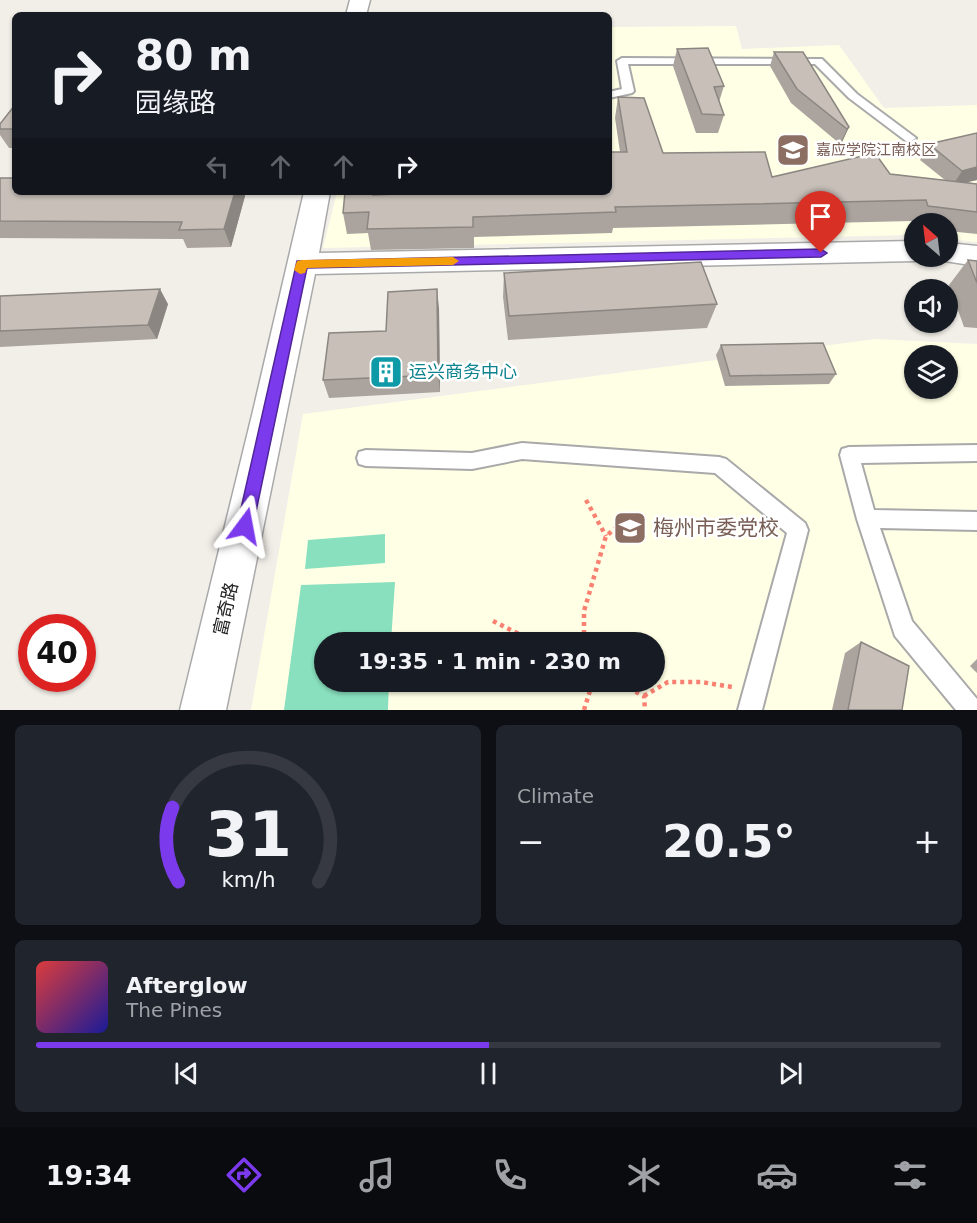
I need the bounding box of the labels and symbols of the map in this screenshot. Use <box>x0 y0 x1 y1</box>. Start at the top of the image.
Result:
school or university icon: 嘉应学院江南校区 <box>775 132 811 168</box>
place label: 嘉应学院江南校区 <box>816 141 936 159</box>
pin <box>795 191 846 253</box>
north arrow <box>904 213 958 267</box>
building icon: 运兴商务中心 <box>368 354 404 390</box>
place label: 运兴商务中心 <box>409 361 517 382</box>
position arrow <box>213 494 277 558</box>
school or university icon: 梅州市委党校 <box>612 510 648 546</box>
place label: 梅州市委党校 <box>653 516 779 540</box>
street label: 富奇路 <box>209 580 242 638</box>
speed limit sign: 40 <box>18 614 96 692</box>

